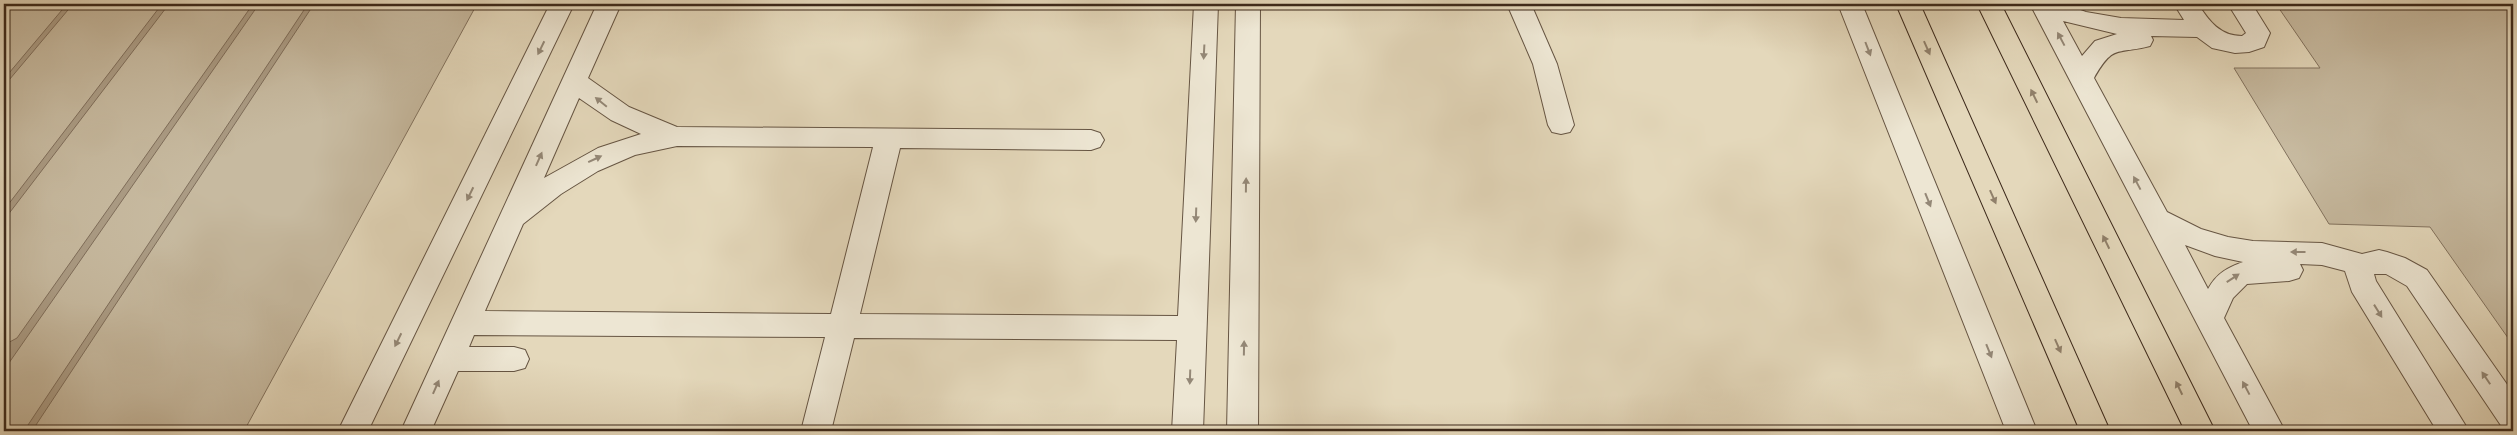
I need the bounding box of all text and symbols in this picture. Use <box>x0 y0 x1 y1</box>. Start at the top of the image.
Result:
one-way arrow <box>2057 32 2065 47</box>
one-way arrow <box>537 40 545 55</box>
one-way arrow <box>1924 41 1932 55</box>
one-way arrow <box>1864 42 1872 57</box>
one-way arrow <box>1199 45 1207 61</box>
one-way arrow <box>2030 89 2038 103</box>
one-way arrow <box>594 97 607 108</box>
one-way arrow <box>535 152 543 166</box>
one-way arrow <box>588 155 603 164</box>
one-way arrow <box>2133 176 2141 190</box>
one-way arrow <box>1242 177 1250 193</box>
one-way arrow <box>465 186 474 201</box>
one-way arrow <box>1989 190 1997 204</box>
one-way arrow <box>1924 193 1932 208</box>
one-way arrow <box>1192 207 1200 223</box>
one-way arrow <box>2102 235 2110 249</box>
one-way arrow <box>2290 248 2306 256</box>
one-way arrow <box>2226 274 2240 283</box>
one-way arrow <box>2374 304 2383 317</box>
one-way arrow <box>394 332 402 347</box>
one-way arrow <box>1240 339 1248 355</box>
one-way arrow <box>2055 339 2063 353</box>
one-way arrow <box>1985 344 1993 359</box>
one-way arrow <box>1186 369 1194 385</box>
one-way arrow <box>2481 371 2491 385</box>
one-way arrow <box>432 380 440 394</box>
one-way arrow <box>2174 380 2183 395</box>
one-way arrow <box>2242 381 2250 396</box>

